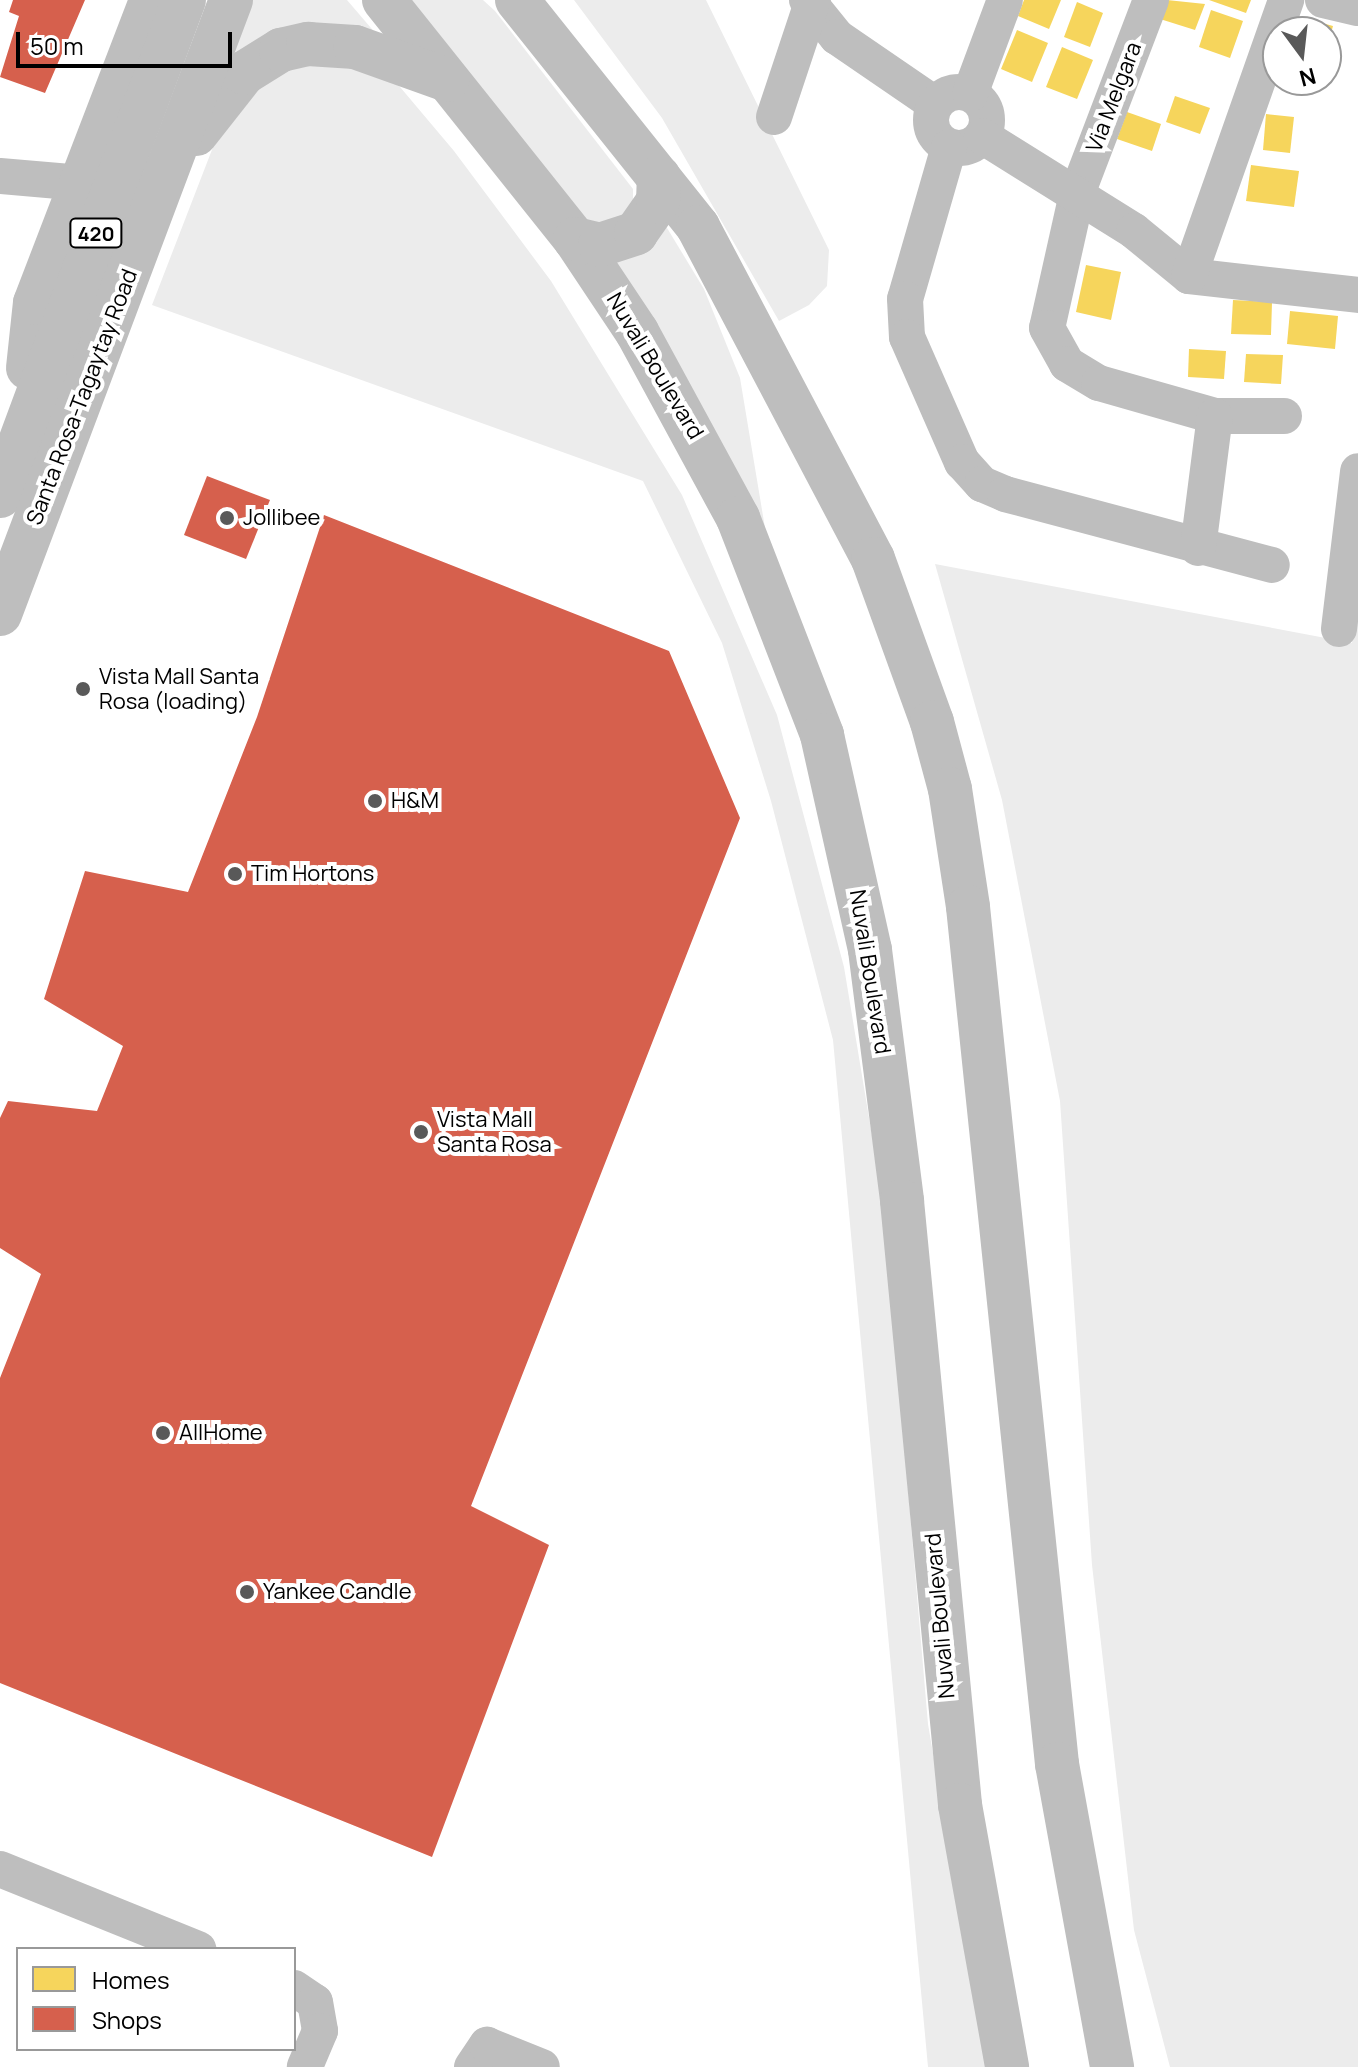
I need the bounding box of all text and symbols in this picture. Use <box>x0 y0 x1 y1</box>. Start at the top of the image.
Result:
scale bar <box>20 16 236 66</box>
north arrow <box>1262 16 1342 96</box>
text: 50 m <box>30 29 84 62</box>
street label: Via Melgara <box>1081 38 1147 156</box>
text: N <box>1296 61 1319 94</box>
road number: 420 <box>68 217 124 249</box>
street label: Santa Rosa-Tagaytay Road <box>21 265 143 529</box>
street label: Nuvali Boulevard <box>601 288 709 444</box>
place label: Jollibee <box>243 505 320 531</box>
marker: Jollibee <box>218 509 236 527</box>
place label: Vista Mall Santa Rosa (loading) <box>99 663 259 714</box>
marker: Vista Mall Santa Rosa (loading) <box>74 680 92 698</box>
place label: H&M <box>391 788 439 814</box>
marker: H&M <box>366 792 384 810</box>
place label: Tim Hortons <box>251 861 374 887</box>
marker: Tim Hortons <box>226 865 244 883</box>
street label: Nuvali Boulevard <box>844 888 896 1056</box>
place label: Vista Mall Santa Rosa <box>437 1106 552 1158</box>
marker: Vista Mall Santa Rosa <box>412 1123 430 1141</box>
place label: AllHome <box>179 1420 263 1446</box>
marker: AllHome <box>154 1424 172 1442</box>
street label: Nuvali Boulevard <box>920 1532 960 1700</box>
place label: Yankee Candle <box>263 1579 412 1605</box>
marker: Yankee Candle <box>238 1583 256 1601</box>
legend <box>16 1947 296 2051</box>
text: Homes <box>92 1963 170 1996</box>
text: Shops <box>92 2003 162 2036</box>

